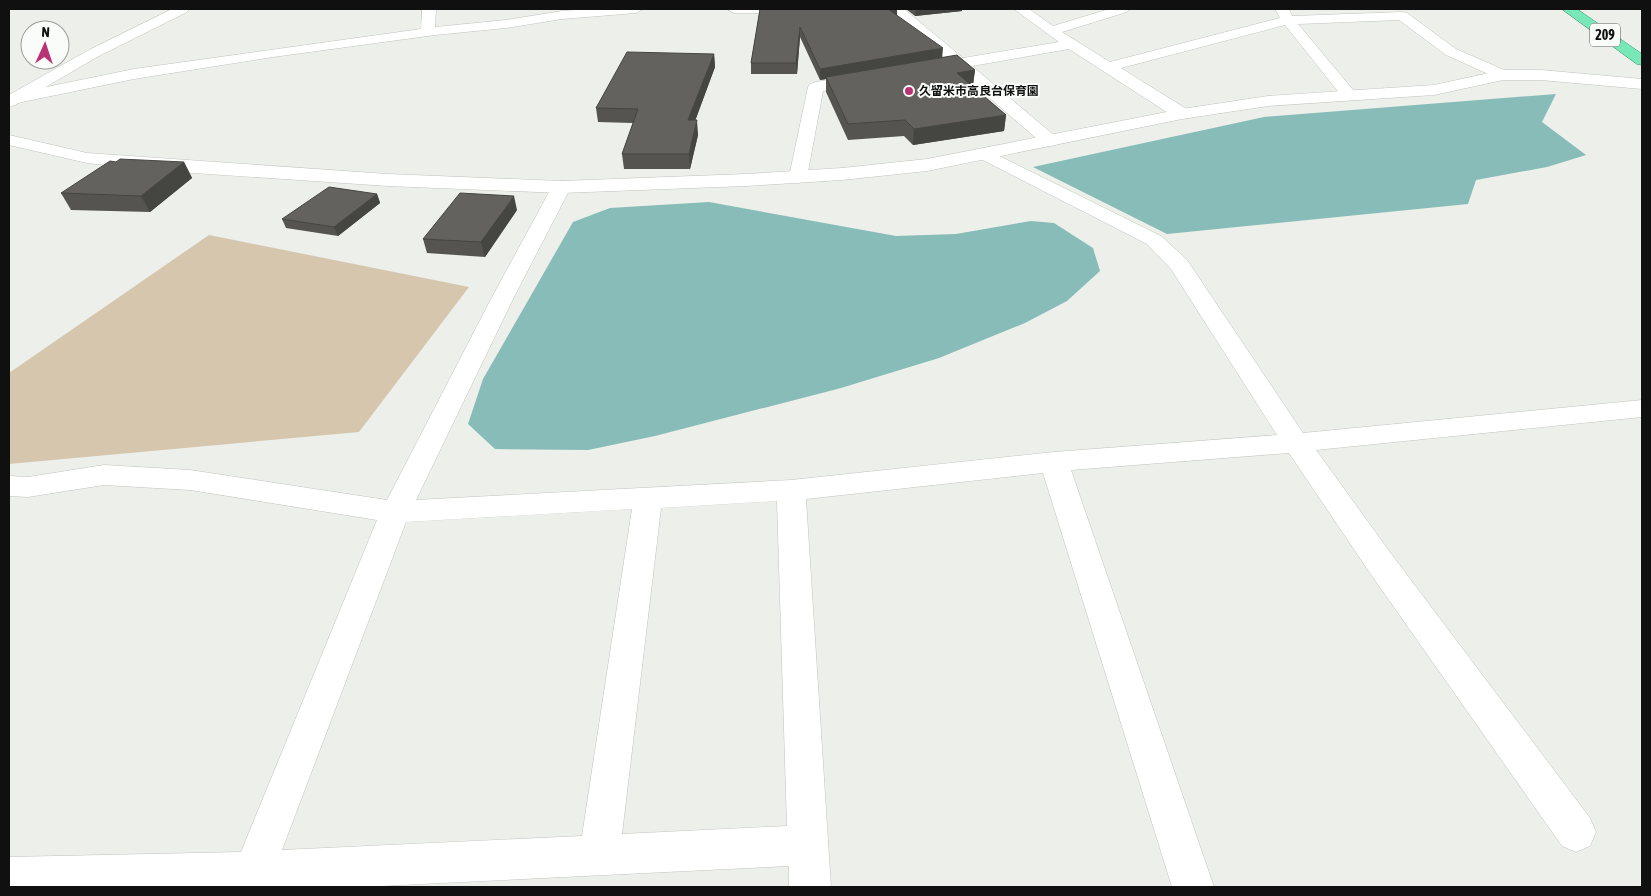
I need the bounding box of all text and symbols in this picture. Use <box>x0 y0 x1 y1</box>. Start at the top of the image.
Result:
north arrow <box>20 20 70 70</box>
text: N <box>41 24 50 40</box>
road number: 209 <box>1590 24 1620 46</box>
place label: 久留米市高良台保育園 <box>919 84 1039 98</box>
marker: 久留米市高良台保育園 <box>903 85 915 97</box>

